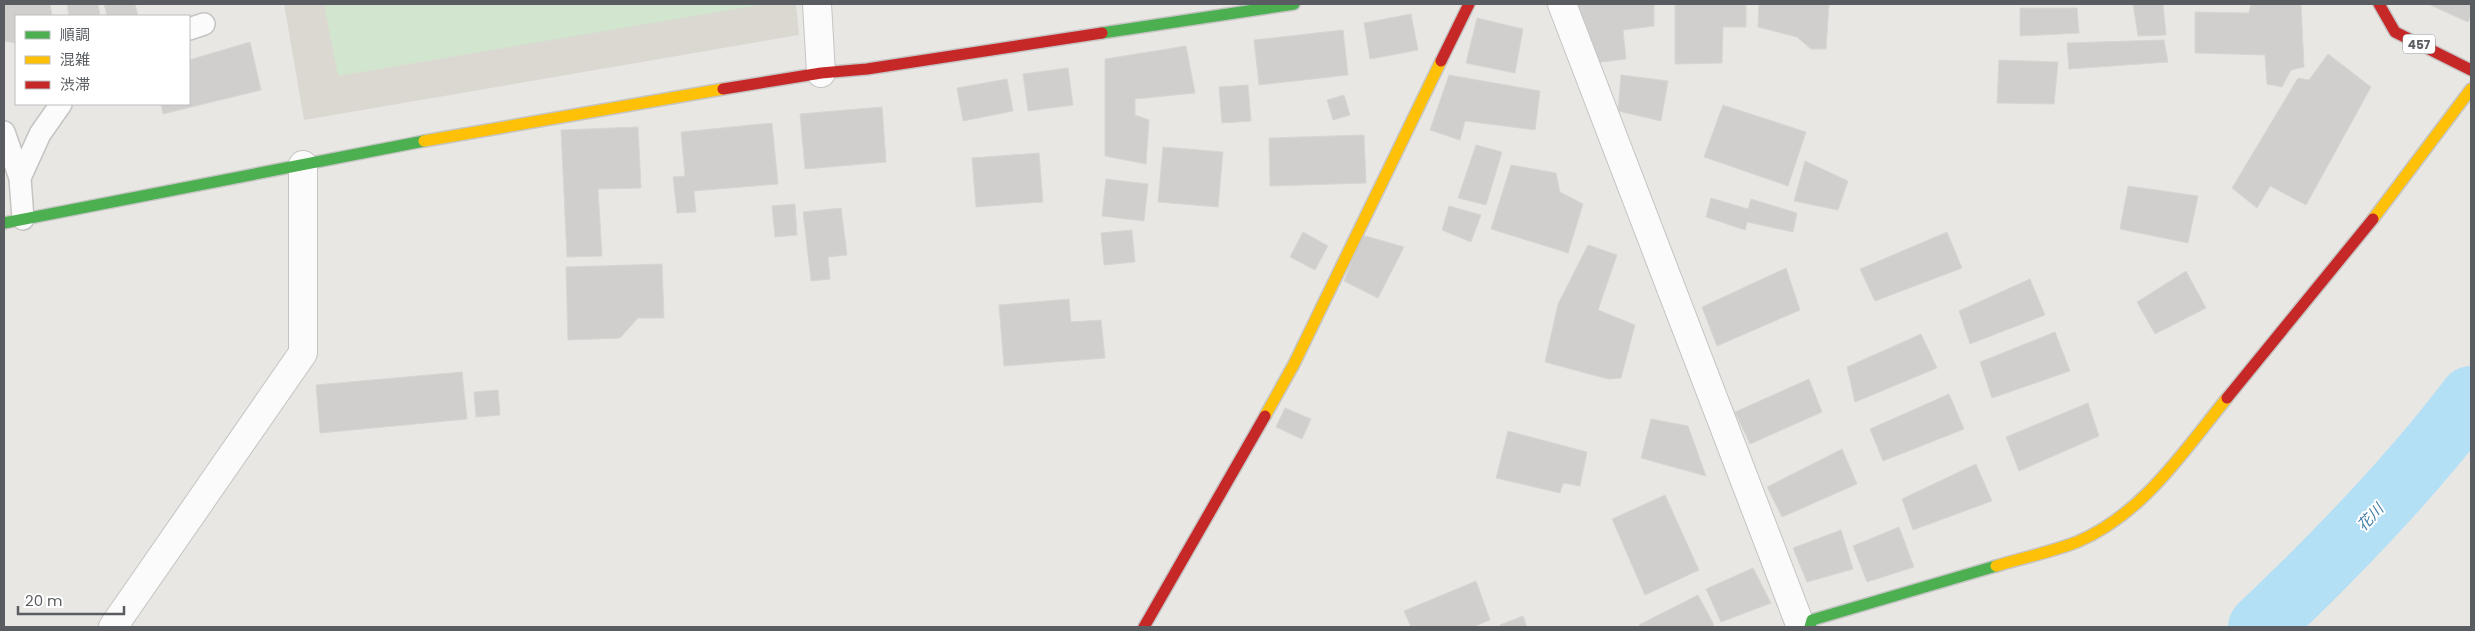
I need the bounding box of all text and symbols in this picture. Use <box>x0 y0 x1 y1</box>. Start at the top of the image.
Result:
legend <box>15 15 190 105</box>
text: 順調 <box>60 24 90 45</box>
road number: 457 <box>2403 34 2435 54</box>
text: 混雑 <box>60 49 90 70</box>
text: 渋滞 <box>60 74 90 95</box>
water label: 花川 <box>2352 497 2389 535</box>
scale bar <box>18 584 124 616</box>
text: 20 m <box>25 590 63 611</box>

